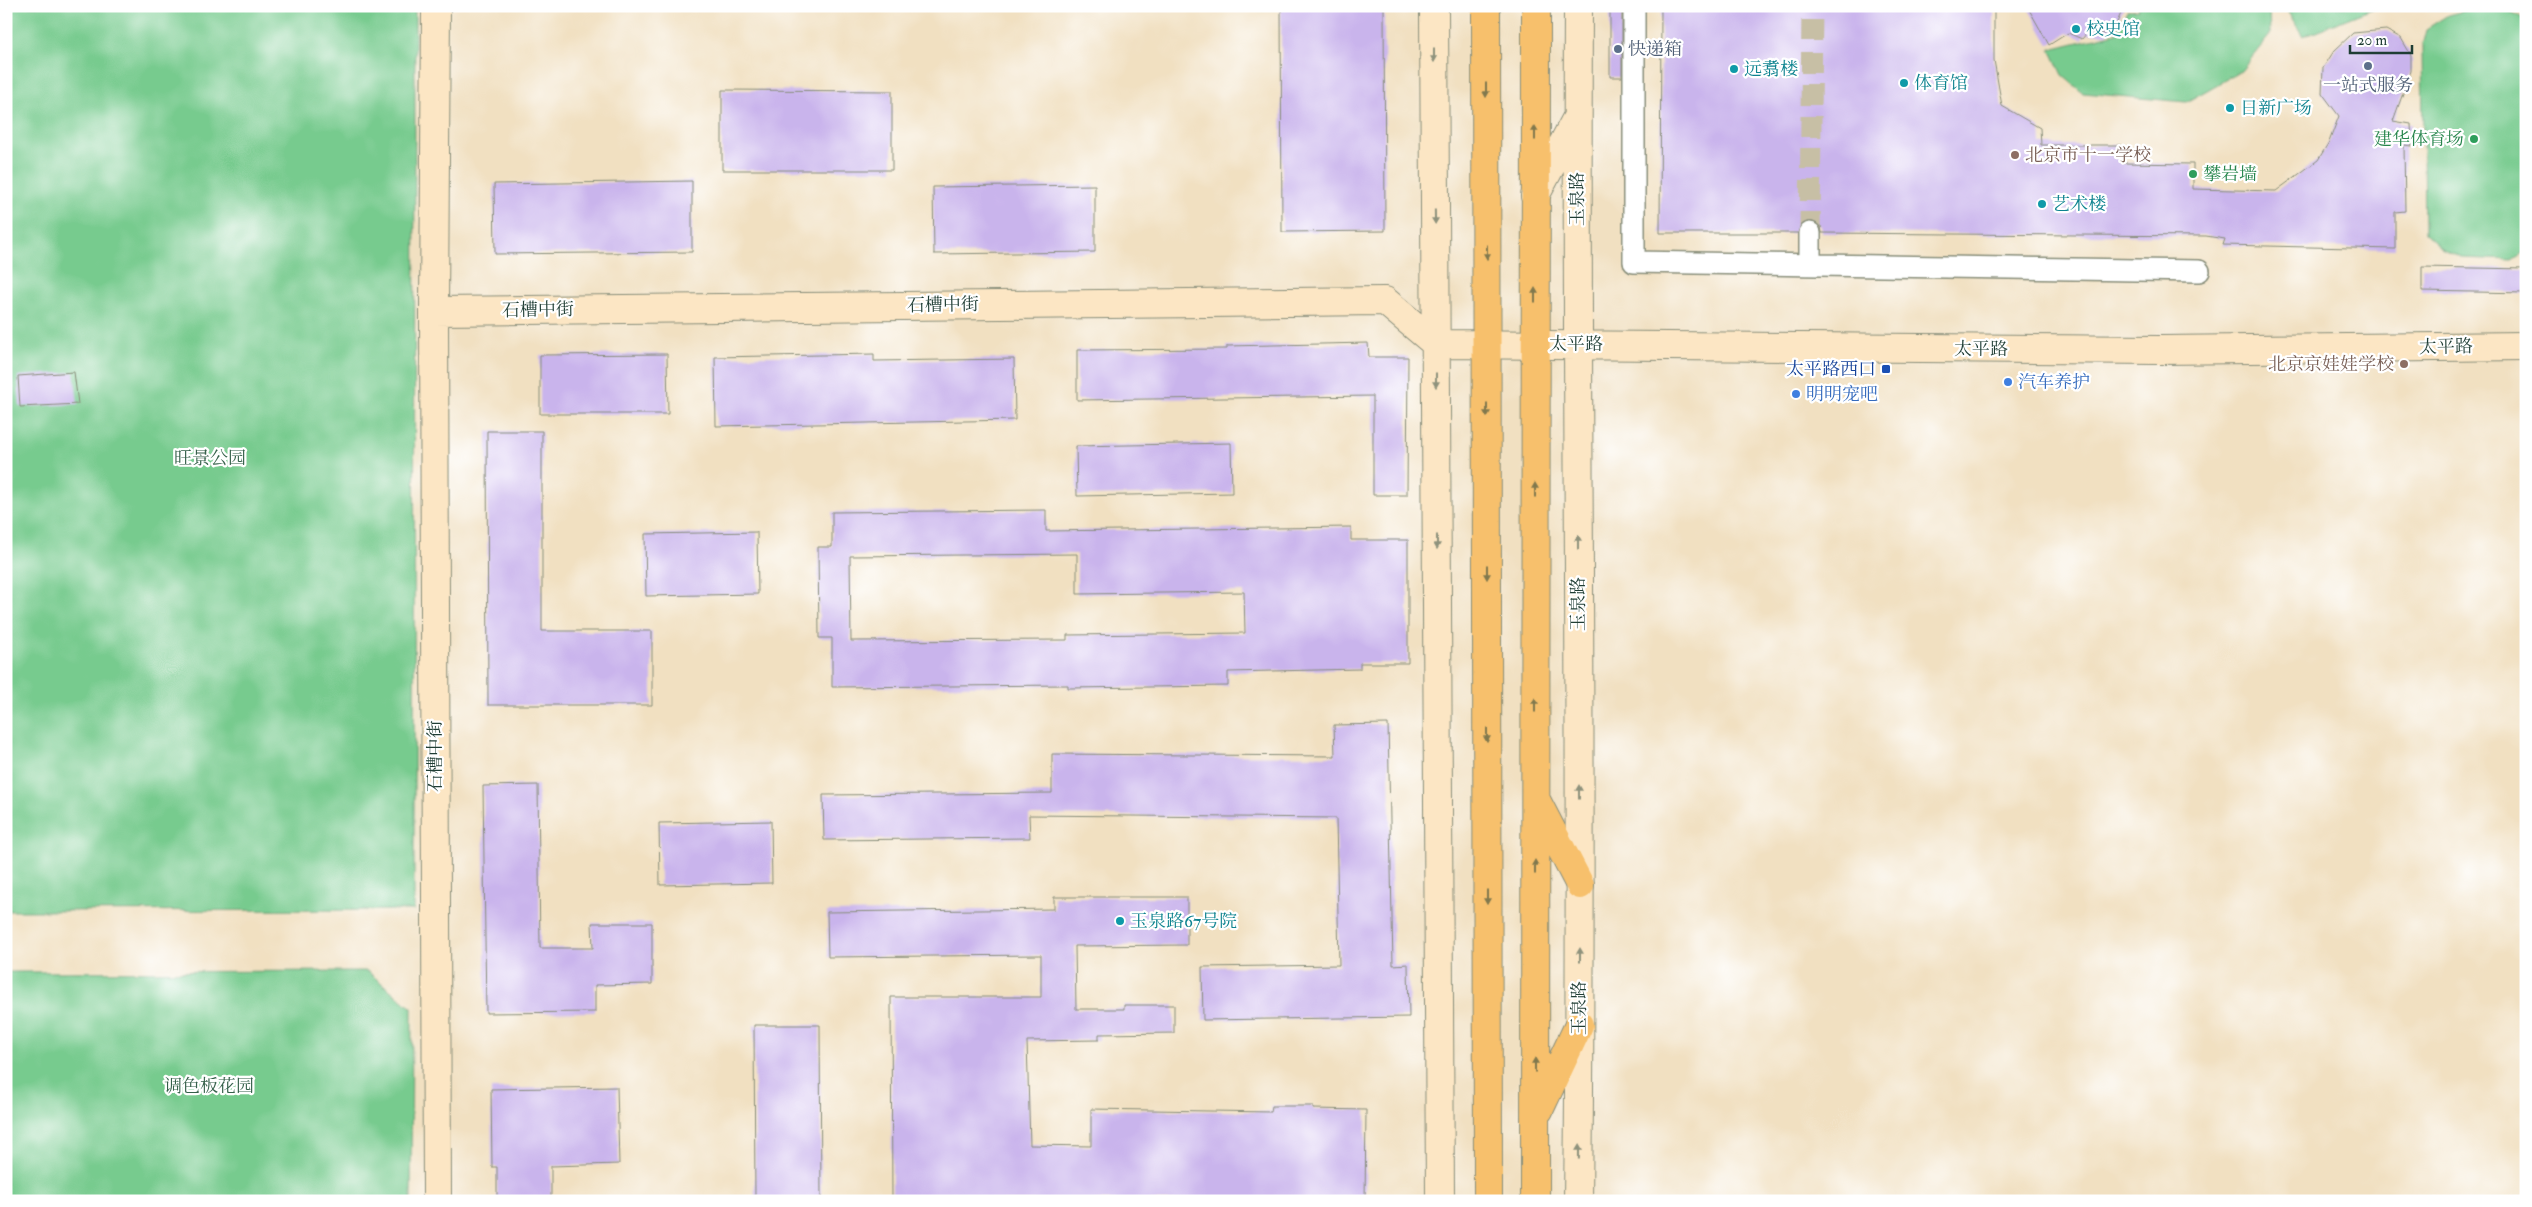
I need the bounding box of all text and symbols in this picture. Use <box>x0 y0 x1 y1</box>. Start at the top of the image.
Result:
place label: 校史馆 <box>2086 18 2140 41</box>
scale bar <box>2350 22 2412 54</box>
marker: 校史馆 <box>2070 23 2082 35</box>
text: 20 m <box>2357 31 2387 50</box>
place label: 快递箱 <box>1628 38 1682 61</box>
marker: 快递箱 <box>1612 43 1624 55</box>
one-way arrow <box>1430 47 1438 63</box>
place label: 远翥楼 <box>1744 58 1798 81</box>
marker: 一站式服务 <box>2362 60 2374 72</box>
marker: 远翥楼 <box>1728 63 1740 75</box>
place label: 体育馆 <box>1914 72 1968 95</box>
place label: 一站式服务 <box>2323 74 2413 97</box>
marker: 体育馆 <box>1898 77 1910 89</box>
one-way arrow <box>1482 82 1490 98</box>
place label: 日新广场 <box>2240 97 2312 120</box>
marker: 日新广场 <box>2224 102 2236 114</box>
one-way arrow <box>1531 124 1539 140</box>
place label: 建华体育场 <box>2374 128 2464 151</box>
marker: 建华体育场 <box>2468 133 2480 145</box>
place label: 北京市十一学校 <box>2025 144 2151 167</box>
marker: 北京市十一学校 <box>2009 149 2021 161</box>
place label: 攀岩墙 <box>2203 163 2257 186</box>
marker: 攀岩墙 <box>2187 168 2199 180</box>
street label: 玉泉路 <box>1566 172 1589 226</box>
place label: 艺术楼 <box>2052 193 2106 216</box>
marker: 艺术楼 <box>2036 198 2048 210</box>
one-way arrow <box>1431 210 1439 226</box>
one-way arrow <box>1483 245 1491 261</box>
one-way arrow <box>1531 287 1539 303</box>
street label: 石槽中街 <box>907 293 979 317</box>
street label: 石槽中街 <box>502 298 574 322</box>
street label: 太平路 <box>1549 333 1603 356</box>
street label: 太平路 <box>2419 335 2473 359</box>
street label: 太平路 <box>1954 338 2008 361</box>
place label: 北京京娃娃学校 <box>2268 353 2394 376</box>
place label: 太平路西口 <box>1786 358 1876 381</box>
marker: 北京京娃娃学校 <box>2398 358 2410 370</box>
marker: 太平路西口 <box>1880 363 1892 375</box>
place label: 汽车养护 <box>2018 371 2090 394</box>
one-way arrow <box>1432 372 1440 388</box>
marker: 汽车养护 <box>2002 376 2014 388</box>
place label: 明明宠吧 <box>1806 383 1878 406</box>
marker: 明明宠吧 <box>1790 388 1802 400</box>
one-way arrow <box>1483 402 1491 418</box>
park label: 旺景公园 <box>174 447 246 470</box>
one-way arrow <box>1531 481 1539 497</box>
one-way arrow <box>1573 534 1581 550</box>
one-way arrow <box>1433 535 1441 551</box>
one-way arrow <box>1483 565 1491 581</box>
street label: 玉泉路 <box>1567 577 1590 631</box>
one-way arrow <box>1531 696 1539 712</box>
street label: 石槽中街 <box>424 720 447 792</box>
one-way arrow <box>1483 727 1491 743</box>
one-way arrow <box>1575 784 1583 800</box>
one-way arrow <box>1531 859 1539 875</box>
one-way arrow <box>1483 890 1491 906</box>
place label: 玉泉路67号院 <box>1130 910 1237 933</box>
marker: 玉泉路67号院 <box>1114 915 1126 927</box>
one-way arrow <box>1576 946 1584 962</box>
street label: 玉泉路 <box>1568 981 1591 1035</box>
one-way arrow <box>1531 1056 1539 1072</box>
park label: 调色板花园 <box>164 1075 254 1098</box>
one-way arrow <box>1575 1144 1583 1160</box>

